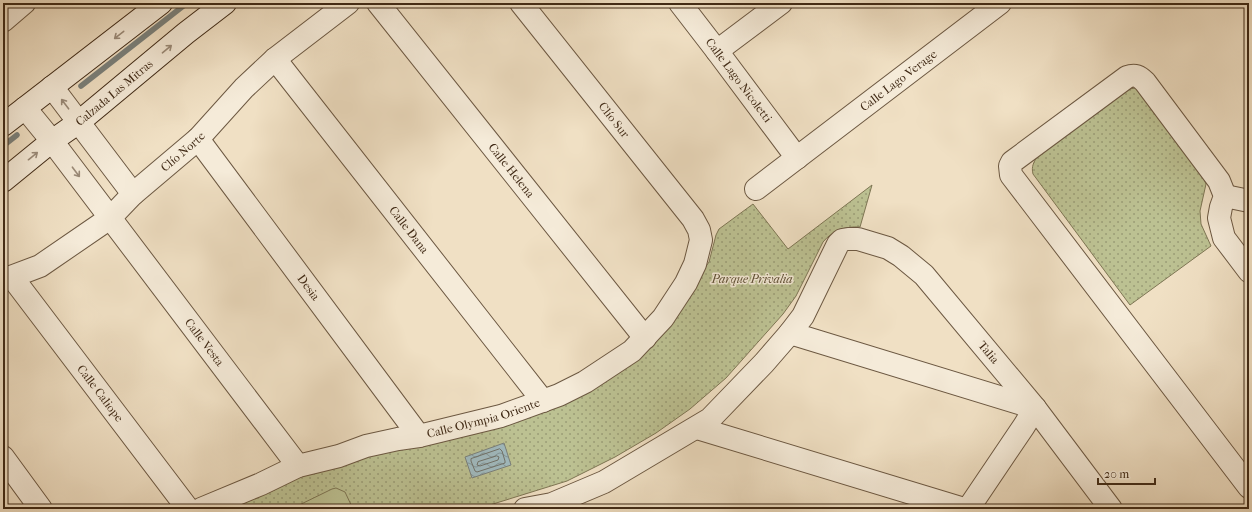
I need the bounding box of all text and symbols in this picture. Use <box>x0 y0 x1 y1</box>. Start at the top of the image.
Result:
one-way arrow <box>114 31 125 40</box>
street label: Calle Lago Nicoletti <box>703 35 775 125</box>
one-way arrow <box>162 44 173 53</box>
street label: Calle Lago Verage <box>857 47 940 114</box>
street label: Calzada Las Mitras <box>73 56 156 129</box>
one-way arrow <box>61 99 70 110</box>
street label: Clío Sur <box>596 99 633 141</box>
street label: Clío Norte <box>158 129 208 175</box>
street label: Calle Helena <box>485 140 538 201</box>
one-way arrow <box>28 152 39 161</box>
one-way arrow <box>72 166 80 177</box>
street label: Calle Dana <box>386 203 432 257</box>
street label: Desia <box>294 272 323 303</box>
park label: Parque Privalia <box>710 272 793 286</box>
street label: Calle Vesta <box>182 316 227 369</box>
street label: Talia <box>975 338 1002 367</box>
street label: Calle Caliope <box>74 362 126 425</box>
street label: Calle Olympia Oriente <box>425 395 542 441</box>
scale bar <box>1098 460 1155 486</box>
text: 20 m <box>1104 467 1129 481</box>

